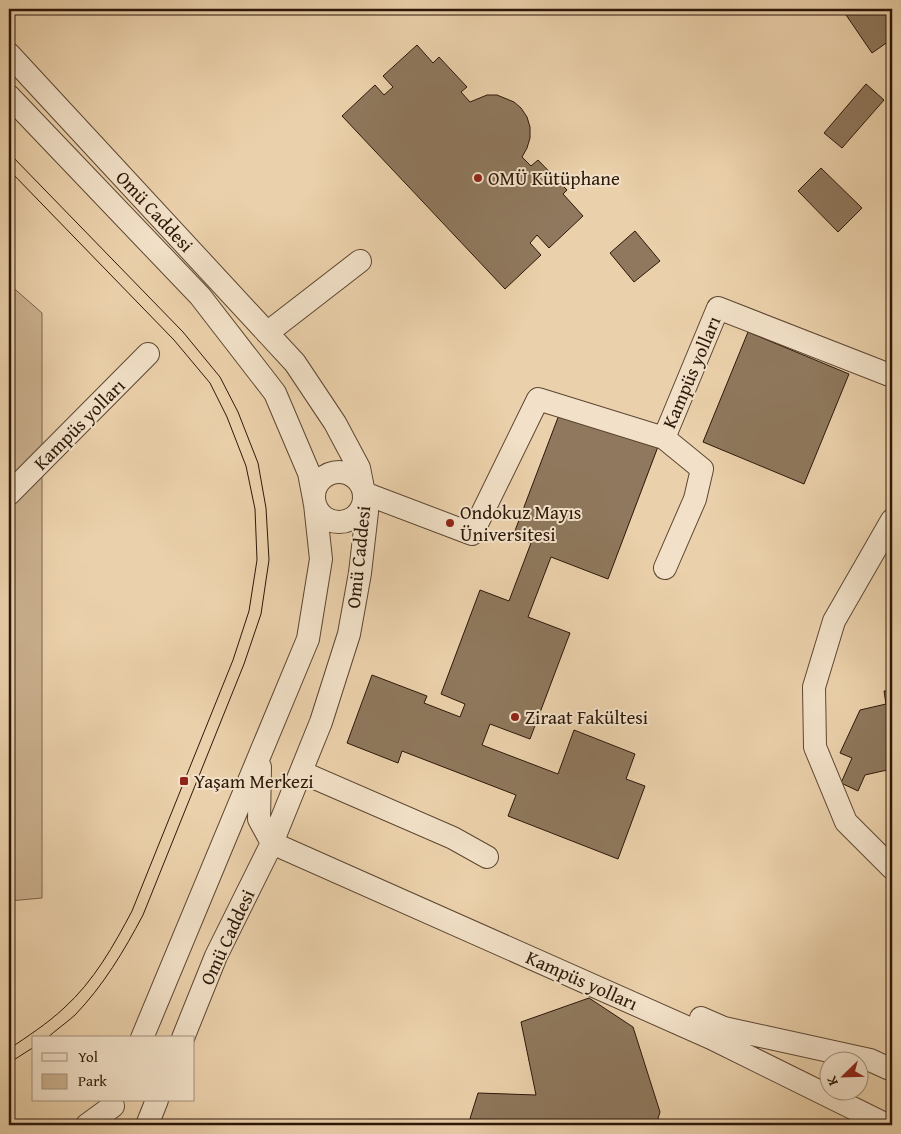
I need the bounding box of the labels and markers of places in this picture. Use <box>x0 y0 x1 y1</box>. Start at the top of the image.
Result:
place label: OMÜ Kütüphane <box>488 164 620 192</box>
marker: OMÜ Kütüphane <box>472 172 484 184</box>
place label: Ondokuz Mayıs Üniversitesi <box>460 498 581 548</box>
marker: Ondokuz Mayıs Üniversitesi <box>444 517 456 529</box>
place label: Ziraat Fakültesi <box>525 703 648 731</box>
marker: Ziraat Fakültesi <box>509 711 521 723</box>
place label: Yaşam Merkezi <box>194 767 314 795</box>
marker: Yaşam Merkezi <box>178 775 190 787</box>

